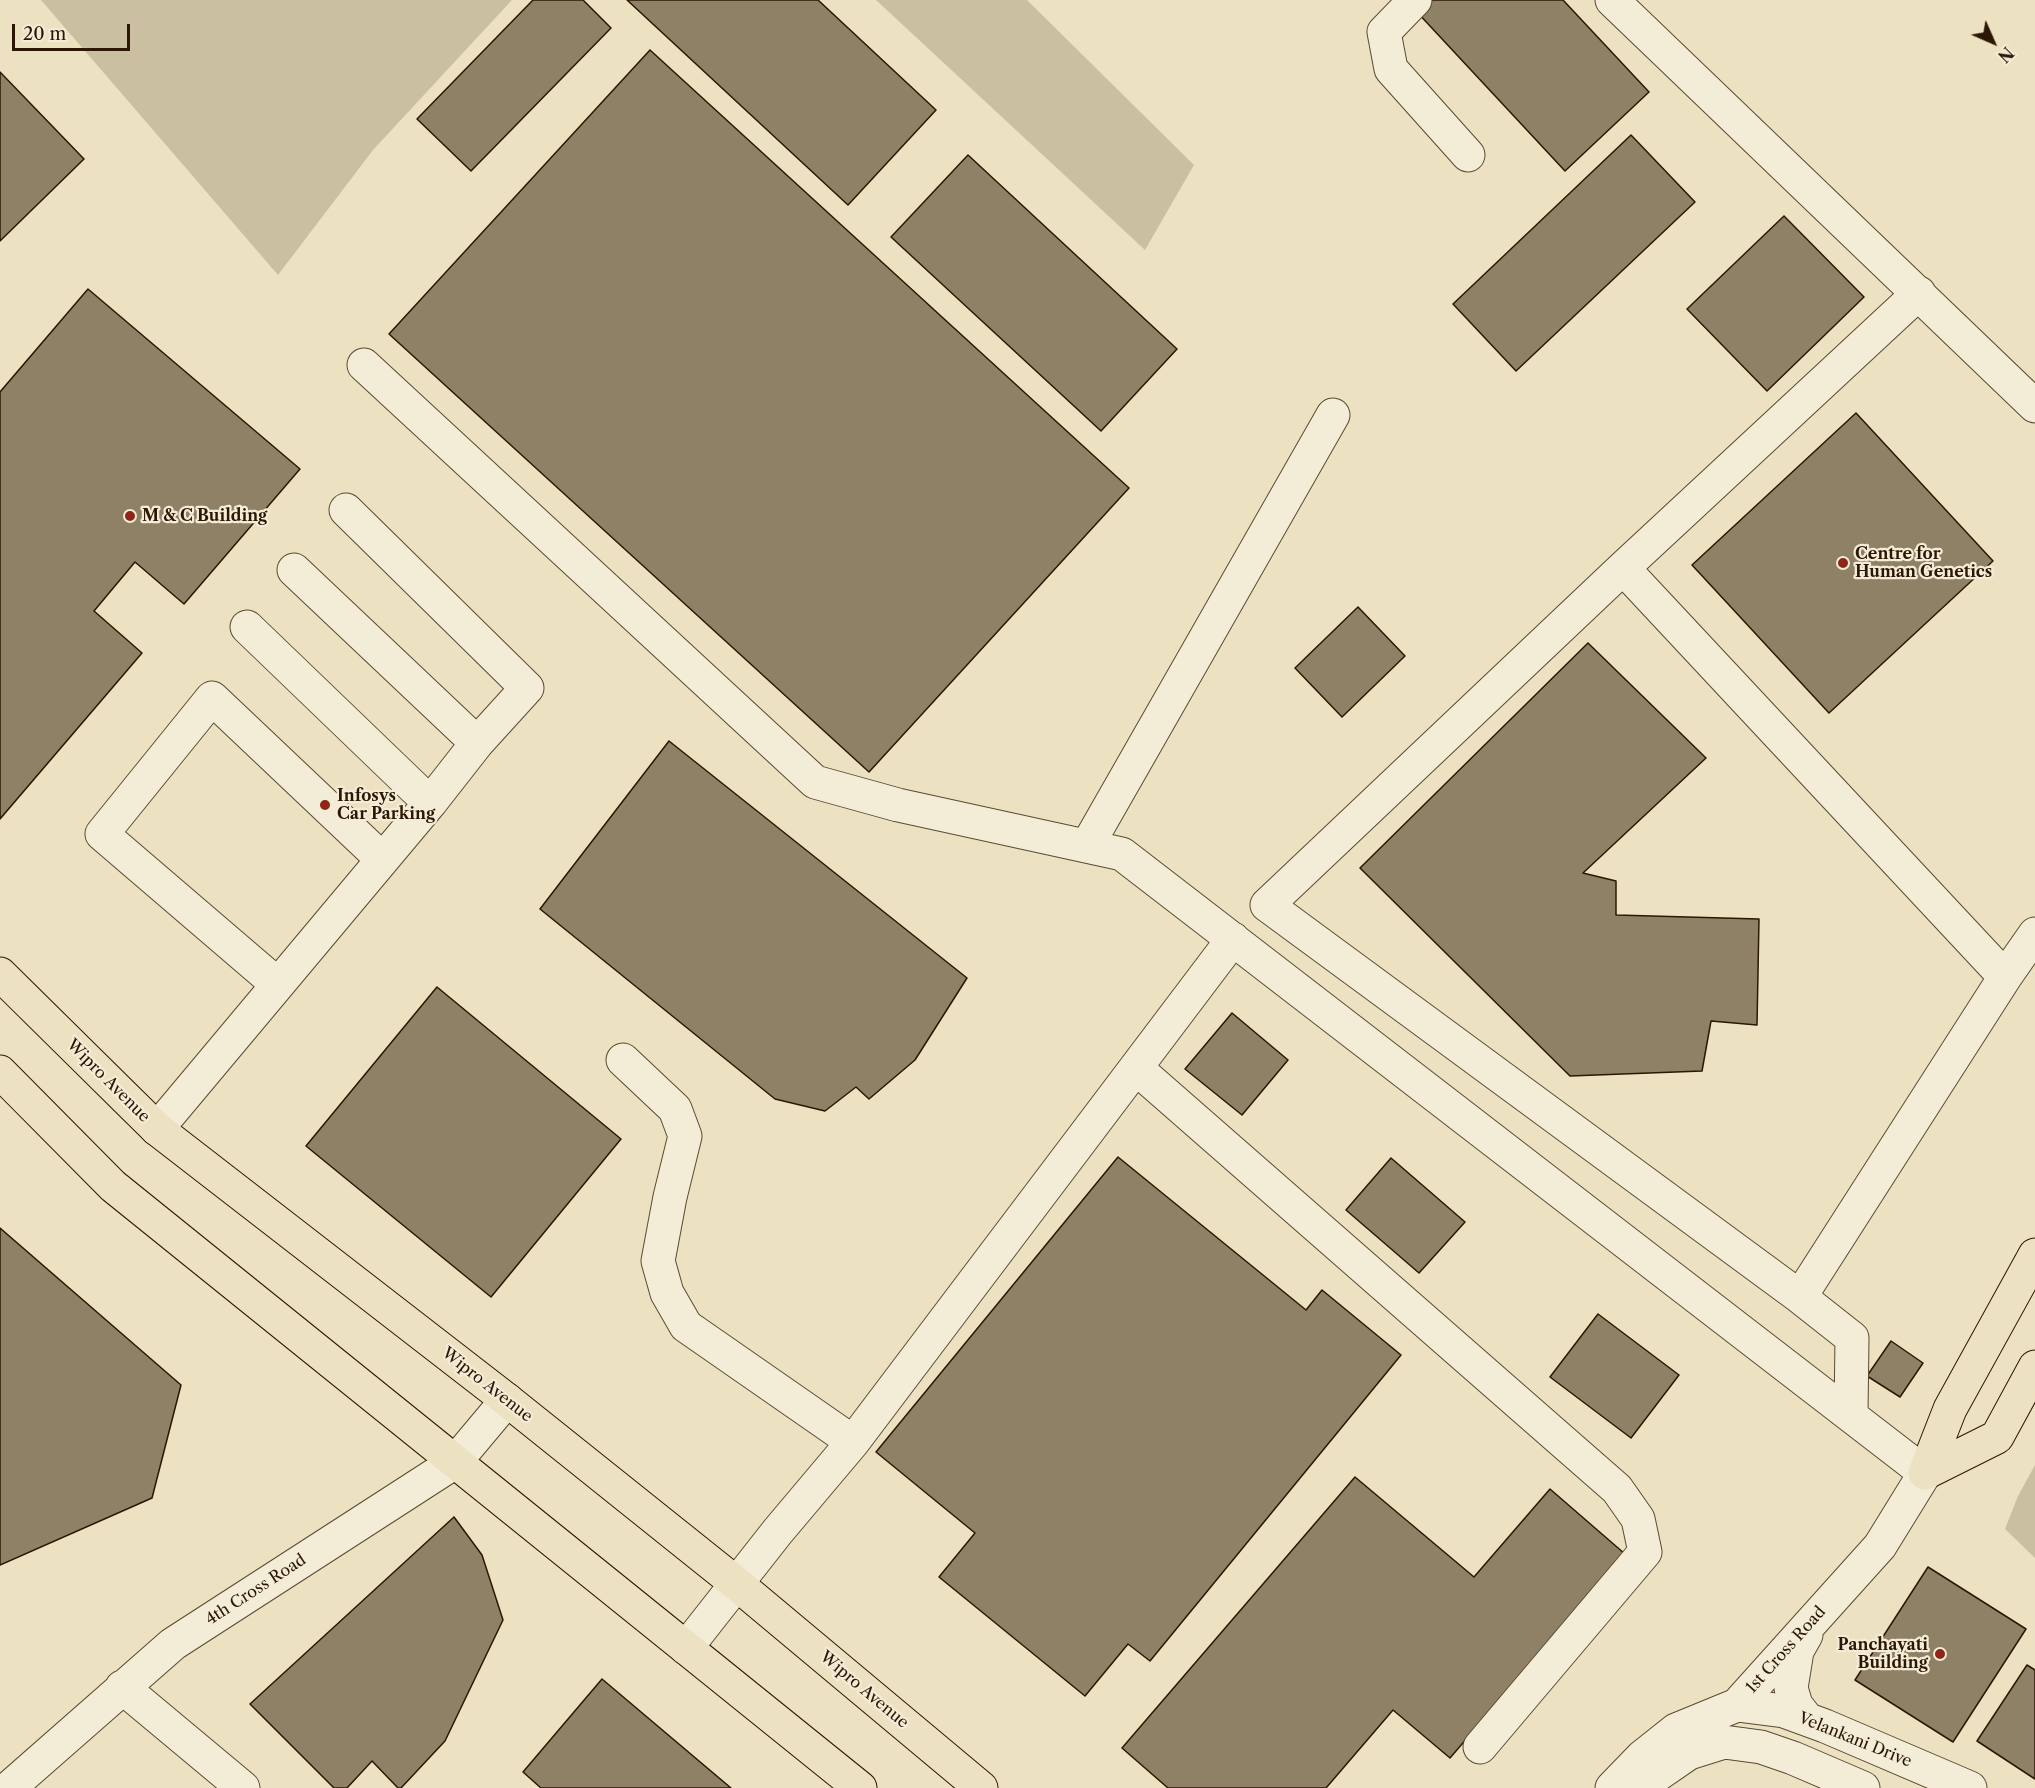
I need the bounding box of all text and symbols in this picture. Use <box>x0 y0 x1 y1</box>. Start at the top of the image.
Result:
scale bar <box>15 12 134 50</box>
north arrow <box>1963 12 2023 72</box>
text: 20 m <box>23 23 66 45</box>
text: N <box>1994 43 2018 67</box>
place label: M & C Building <box>142 506 267 526</box>
marker: M & C Building <box>123 509 137 523</box>
place label: Centre for Human Genetics <box>1855 544 1992 582</box>
marker: Centre for Human Genetics <box>1836 556 1850 570</box>
place label: Infosys Car Parking <box>337 786 435 824</box>
marker: Infosys Car Parking <box>318 798 332 812</box>
street label: Wipro Avenue <box>62 1035 154 1127</box>
street label: Wipro Avenue <box>438 1344 536 1426</box>
street label: 4th Cross Road <box>202 1550 310 1630</box>
street label: 1st Cross Road <box>1742 1603 1830 1697</box>
place label: Panchayati Building <box>1838 1635 1928 1673</box>
street label: Wipro Avenue <box>816 1647 912 1733</box>
marker: Panchayati Building <box>1933 1647 1947 1661</box>
street label: Velankani Drive <box>1796 1709 1914 1771</box>

